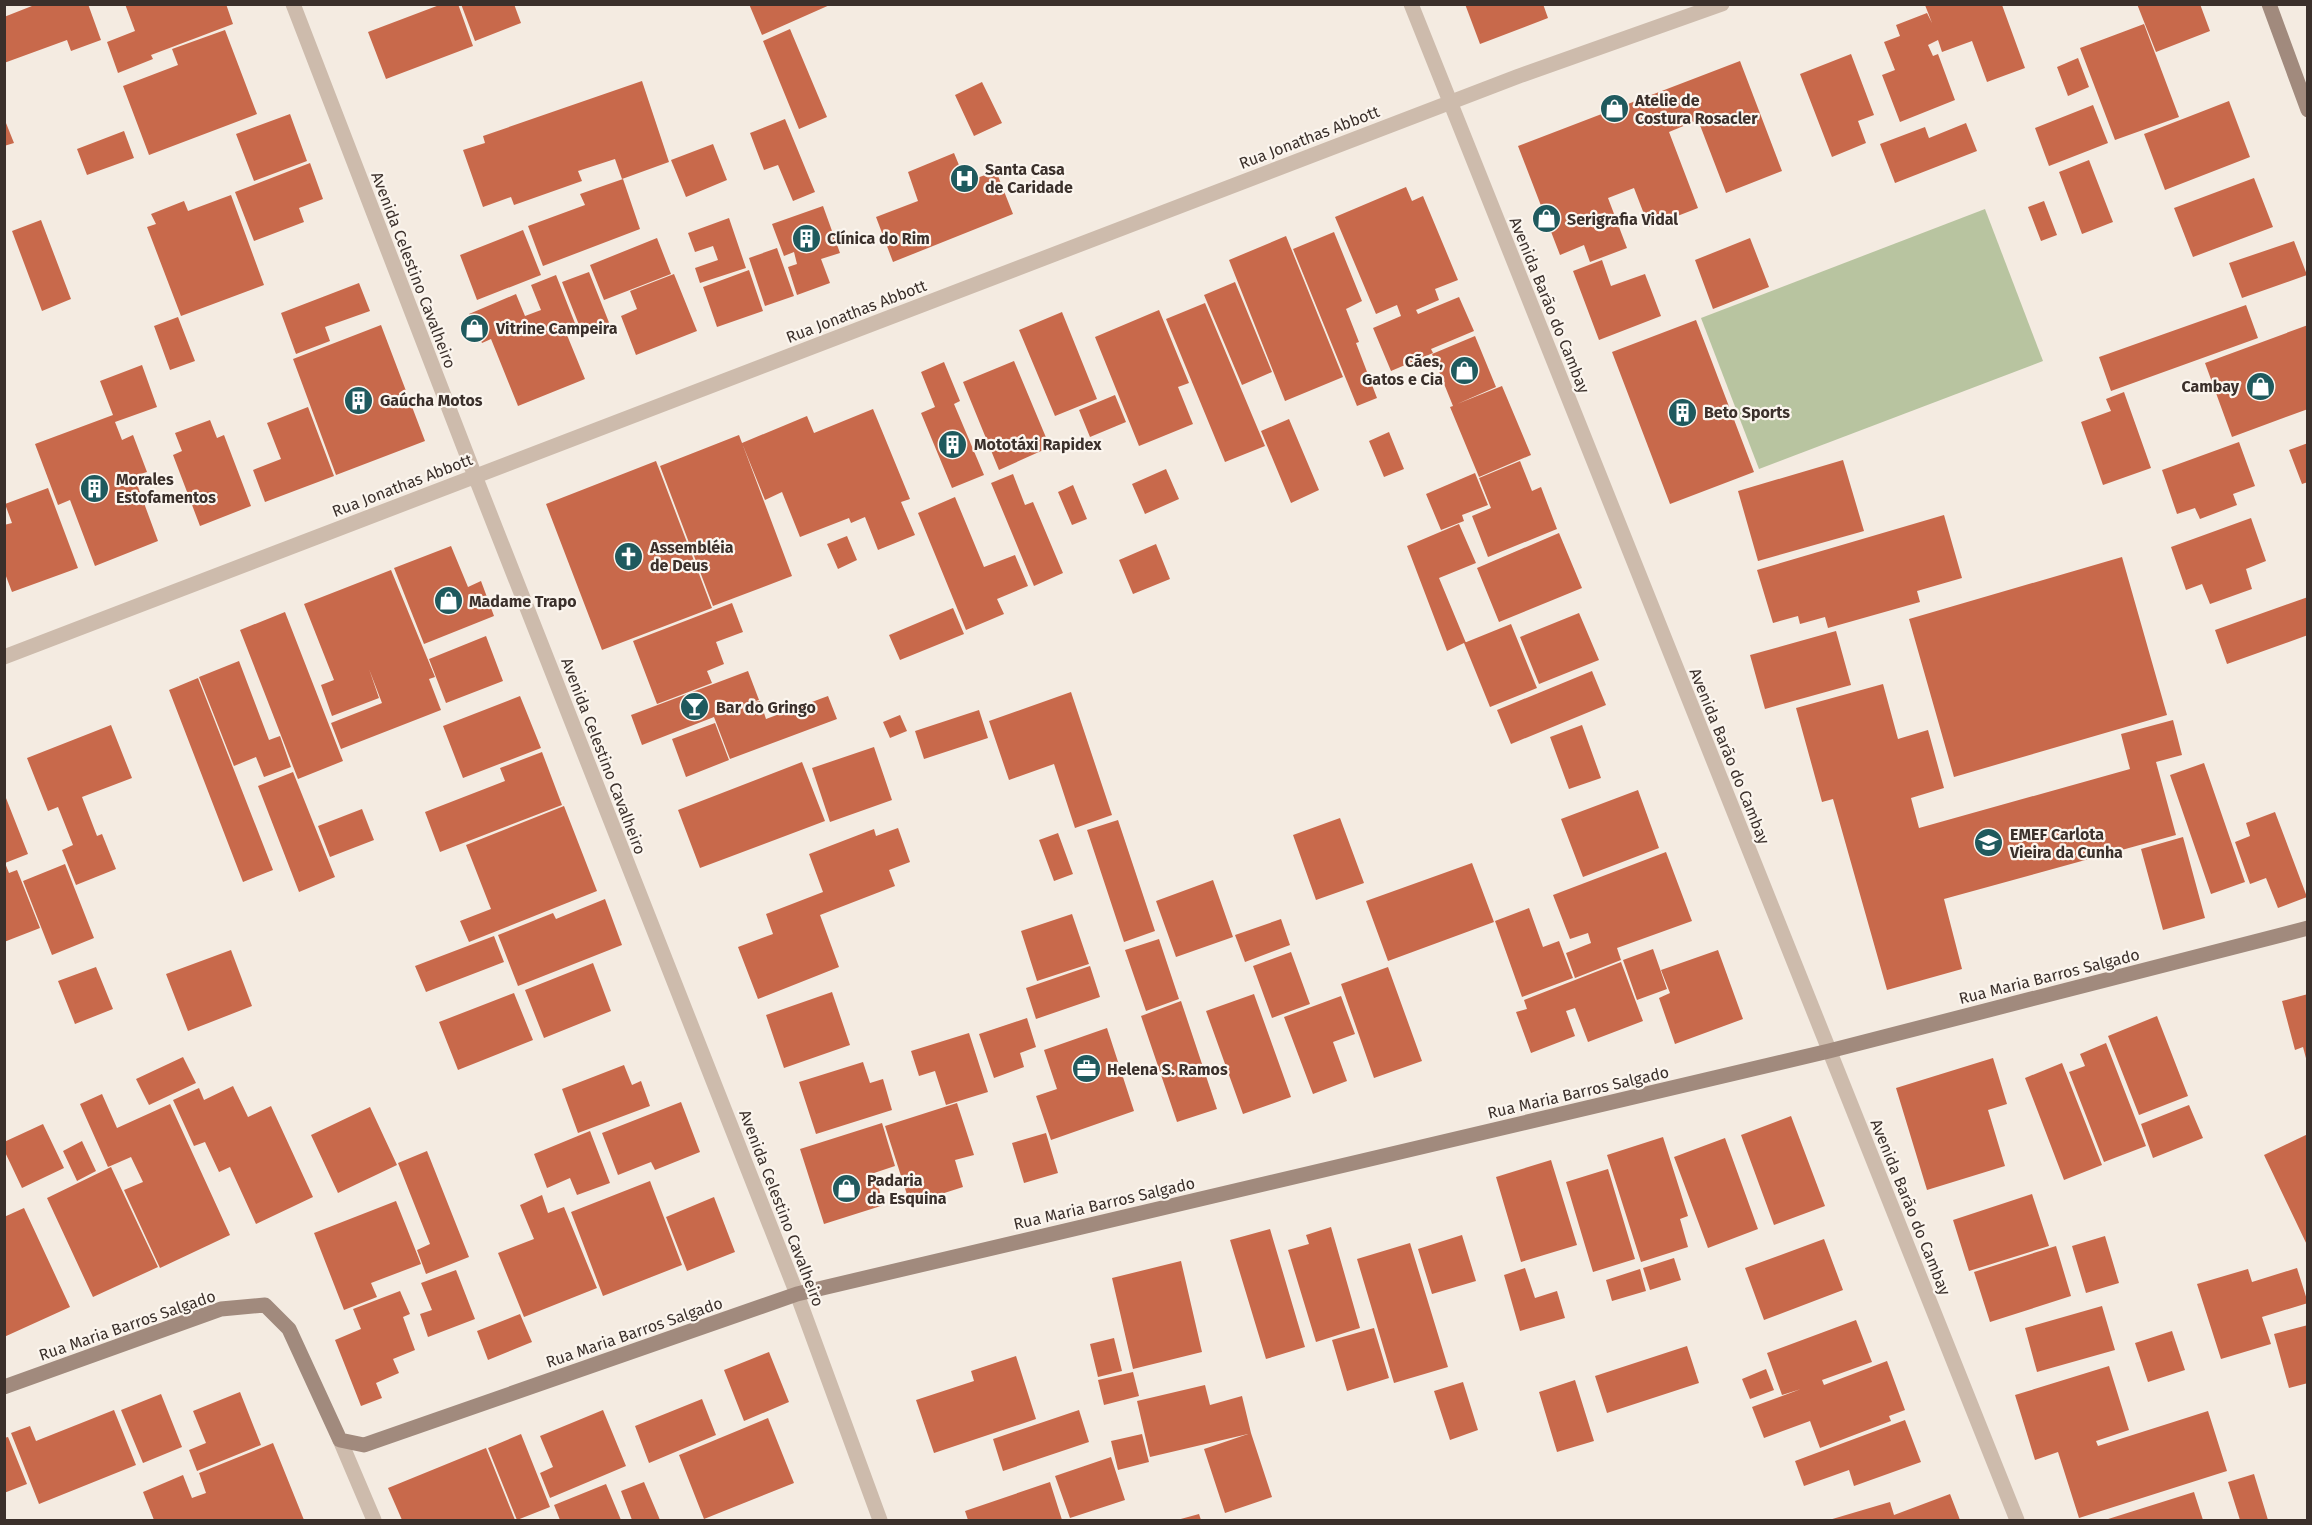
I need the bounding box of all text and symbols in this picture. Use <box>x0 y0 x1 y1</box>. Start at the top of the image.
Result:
place label: Atelie de Costura Rosacler <box>1634 91 1758 128</box>
shop icon: Atelie de Costura Rosacler <box>1598 93 1630 125</box>
street label: Rua Jonathas Abbott <box>1236 102 1382 173</box>
place label: Santa Casa de Caridade <box>985 160 1073 197</box>
hospital icon: Santa Casa de Caridade <box>948 162 980 194</box>
street label: Avenida Celestino Cavalheiro <box>367 169 460 371</box>
shop icon: Serigrafia Vidal <box>1530 203 1562 235</box>
place label: Serigrafia Vidal <box>1567 210 1678 229</box>
street label: Avenida Barão do Cambay <box>1505 214 1594 396</box>
building icon: Clínica do Rim <box>790 222 822 254</box>
place label: Clínica do Rim <box>827 229 930 248</box>
street label: Rua Jonathas Abbott <box>783 276 929 347</box>
shop icon: Vitrine Campeira <box>459 312 491 344</box>
place label: Vitrine Campeira <box>495 319 618 338</box>
place label: Cães, Gatos e Cia <box>1362 352 1443 389</box>
shop icon: Cães, Gatos e Cia <box>1448 354 1480 386</box>
shop icon: Cambay <box>2244 370 2276 402</box>
place label: Cambay <box>2181 377 2240 396</box>
building icon: Gaúcha Motos <box>343 384 375 416</box>
place label: Gaúcha Motos <box>380 391 483 410</box>
building icon: Beto Sports <box>1667 396 1699 428</box>
place label: Beto Sports <box>1704 403 1790 422</box>
building icon: Mototáxi Rapidex <box>937 428 969 460</box>
place label: Mototáxi Rapidex <box>974 435 1102 454</box>
street label: Rua Jonathas Abbott <box>329 450 475 521</box>
place label: Morales Estofamentos <box>116 470 216 507</box>
building icon: Morales Estofamentos <box>79 472 111 504</box>
place label: Assembléia de Deus <box>649 538 734 575</box>
church icon: Assembléia de Deus <box>613 540 645 572</box>
shop icon: Madame Trapo <box>432 585 464 617</box>
place label: Madame Trapo <box>469 592 577 611</box>
street label: Avenida Celestino Cavalheiro <box>557 655 650 857</box>
street label: Avenida Barão do Cambay <box>1685 665 1774 847</box>
bar icon: Bar do Gringo <box>679 691 711 723</box>
place label: Bar do Gringo <box>716 698 816 717</box>
place label: EMEF Carlota Vieira da Cunha <box>2009 825 2123 862</box>
school or university icon: EMEF Carlota Vieira da Cunha <box>1973 827 2005 859</box>
street label: Rua Maria Barros Salgado <box>1957 945 2141 1008</box>
office icon: Helena S. Ramos <box>1070 1053 1102 1085</box>
place label: Helena S. Ramos <box>1107 1060 1228 1079</box>
street label: Rua Maria Barros Salgado <box>1486 1062 1671 1123</box>
street label: Avenida Celestino Cavalheiro <box>735 1107 828 1309</box>
street label: Avenida Barão do Cambay <box>1866 1116 1955 1298</box>
place label: Padaria da Esquina <box>867 1171 947 1208</box>
shop icon: Padaria da Esquina <box>830 1173 862 1205</box>
street label: Rua Maria Barros Salgado <box>1012 1173 1197 1234</box>
street label: Rua Maria Barros Salgado <box>36 1286 218 1365</box>
street label: Rua Maria Barros Salgado <box>543 1293 725 1372</box>

